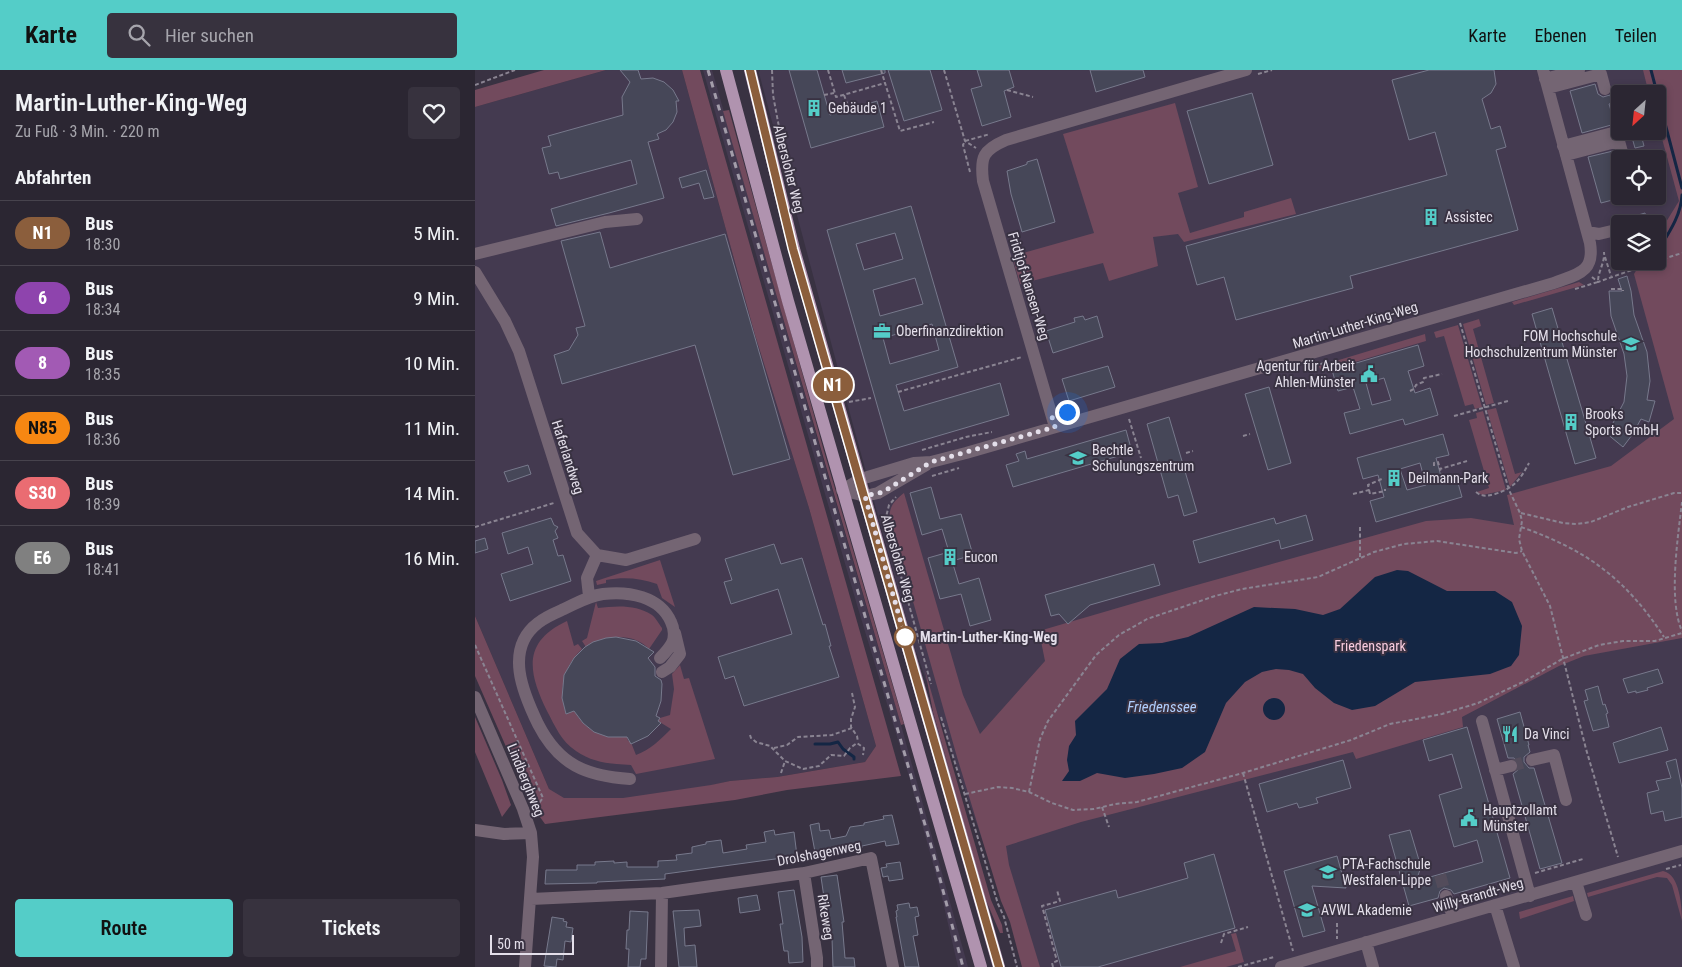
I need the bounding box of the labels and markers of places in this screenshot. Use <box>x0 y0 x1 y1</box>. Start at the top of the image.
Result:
building icon: Gebäude 1 <box>804 98 824 118</box>
place label: Gebäude 1 <box>828 100 887 116</box>
building icon: Assistec <box>1421 207 1441 227</box>
place label: Assistec <box>1445 209 1493 225</box>
office icon: Oberfinanzdirektion <box>872 321 892 341</box>
place label: Oberfinanzdirektion <box>896 323 1004 339</box>
place label: FOM Hochschule Hochschulzentrum Münster <box>1465 328 1617 360</box>
school or university icon: FOM Hochschule Hochschulzentrum Münster <box>1621 334 1641 354</box>
place label: Agentur für Arbeit Ahlen-Münster <box>1256 358 1355 390</box>
public building icon: Agentur für Arbeit Ahlen-Münster <box>1359 364 1379 384</box>
place label: Brooks Sports GmbH <box>1585 406 1659 438</box>
building icon: Brooks Sports GmbH <box>1561 412 1581 432</box>
place label: Bechtle Schulungszentrum <box>1092 442 1194 474</box>
school or university icon: Bechtle Schulungszentrum <box>1068 448 1088 468</box>
building icon: Deilmann-Park <box>1384 468 1404 488</box>
place label: Deilmann-Park <box>1408 470 1489 486</box>
building icon: Eucon <box>940 547 960 567</box>
place label: Eucon <box>964 549 998 565</box>
marker: Martin-Luther-King-Weg <box>894 626 916 648</box>
place label: Martin-Luther-King-Weg <box>920 629 1057 645</box>
restaurant icon: Da Vinci <box>1500 724 1520 744</box>
place label: Da Vinci <box>1524 726 1569 742</box>
place label: Hauptzollamt Münster <box>1483 802 1557 834</box>
public building icon: Hauptzollamt Münster <box>1459 808 1479 828</box>
place label: PTA-Fachschule Westfalen-Lippe <box>1342 856 1431 888</box>
school or university icon: PTA-Fachschule Westfalen-Lippe <box>1318 862 1338 882</box>
school or university icon: AVWL Akademie <box>1297 900 1317 920</box>
place label: AVWL Akademie <box>1321 902 1412 918</box>

